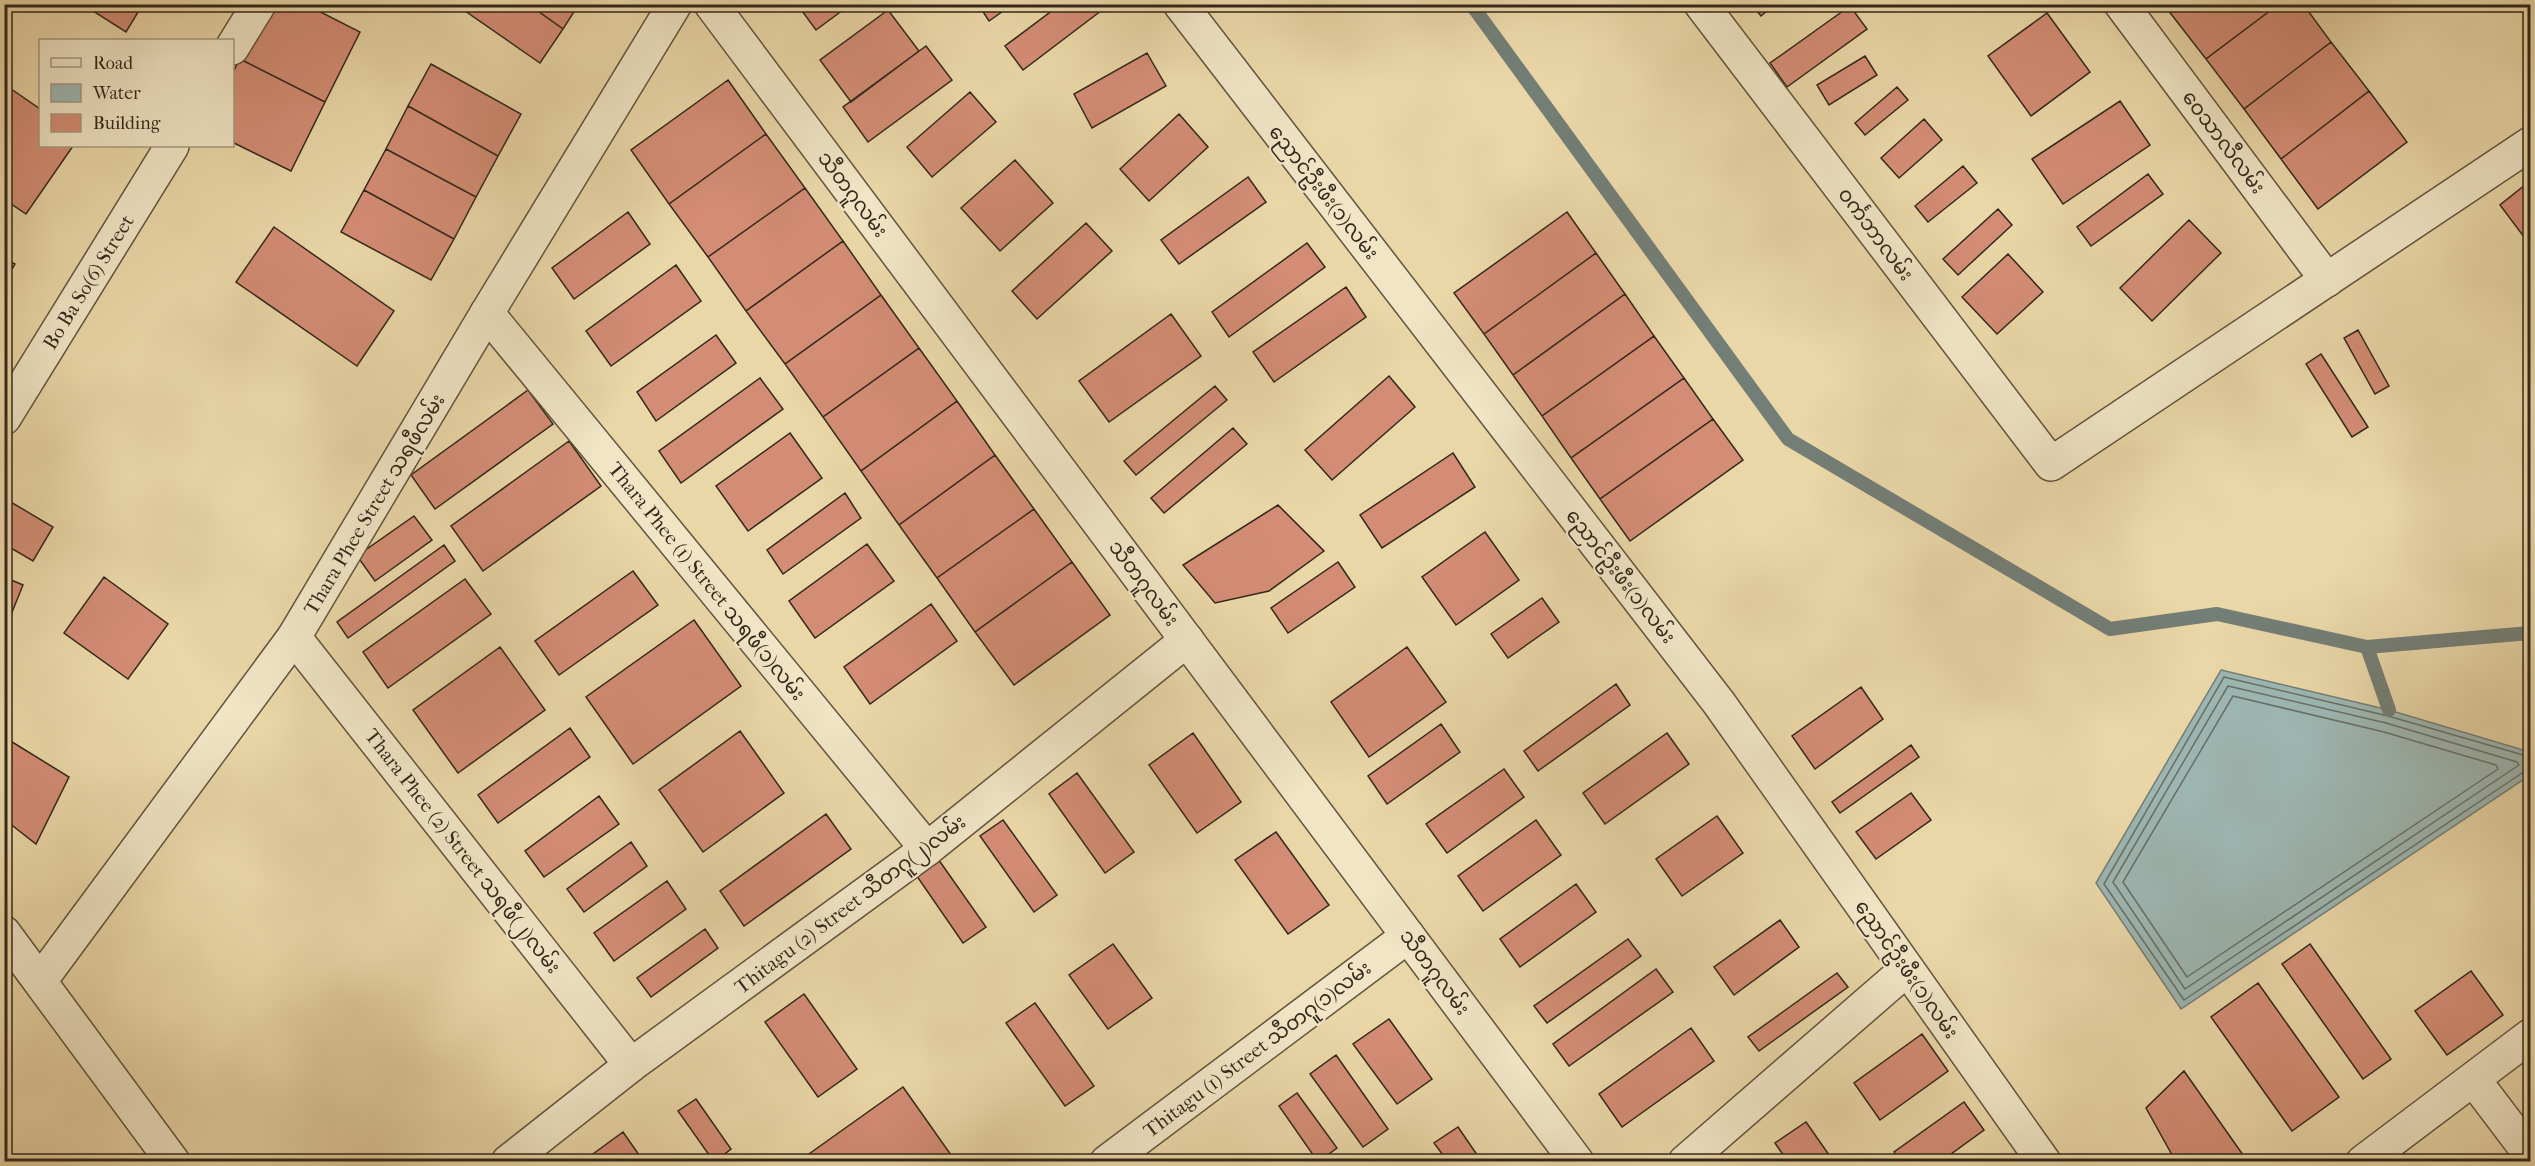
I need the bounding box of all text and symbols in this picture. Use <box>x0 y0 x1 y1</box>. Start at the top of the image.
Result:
legend <box>39 39 234 147</box>
text: Road <box>93 53 133 74</box>
text: Water <box>92 83 141 104</box>
street label: ဝေသာလီလမ်း <box>2177 84 2272 198</box>
text: Building <box>93 113 161 134</box>
street label: ညောင်ဦးဖီး(၁)လမ်း <box>1261 119 1385 266</box>
street label: သီတဂူလမ်း <box>809 145 895 245</box>
street label: ဝင်္ကဘာလမ်း <box>1833 181 1920 285</box>
street label: Bo Ba So(6) Street <box>38 211 139 354</box>
street label: Thara Phee Street သရဖီလမ်း <box>297 388 453 621</box>
street label: Thara Phee (1) Street သရဖီ(၁)လမ်း <box>600 456 812 708</box>
street label: ညောင်ဦးဖီး(၁)လမ်း <box>1558 503 1682 650</box>
street label: သီတဂူလမ်း <box>1100 534 1186 634</box>
street label: Thara Phee (2) Street သရဖီ(၂)လမ်း <box>357 723 568 981</box>
street label: Thitagu (2) Street သီတဂူ(၂)လမ်း <box>729 808 973 1003</box>
street label: ညောင်ဦးဖီး(၁)လမ်း <box>1847 894 1965 1045</box>
street label: သီတဂူလမ်း <box>1391 923 1477 1023</box>
street label: Thitagu (1) Street သီတဂူ(၁)လမ်း <box>1137 954 1378 1146</box>

